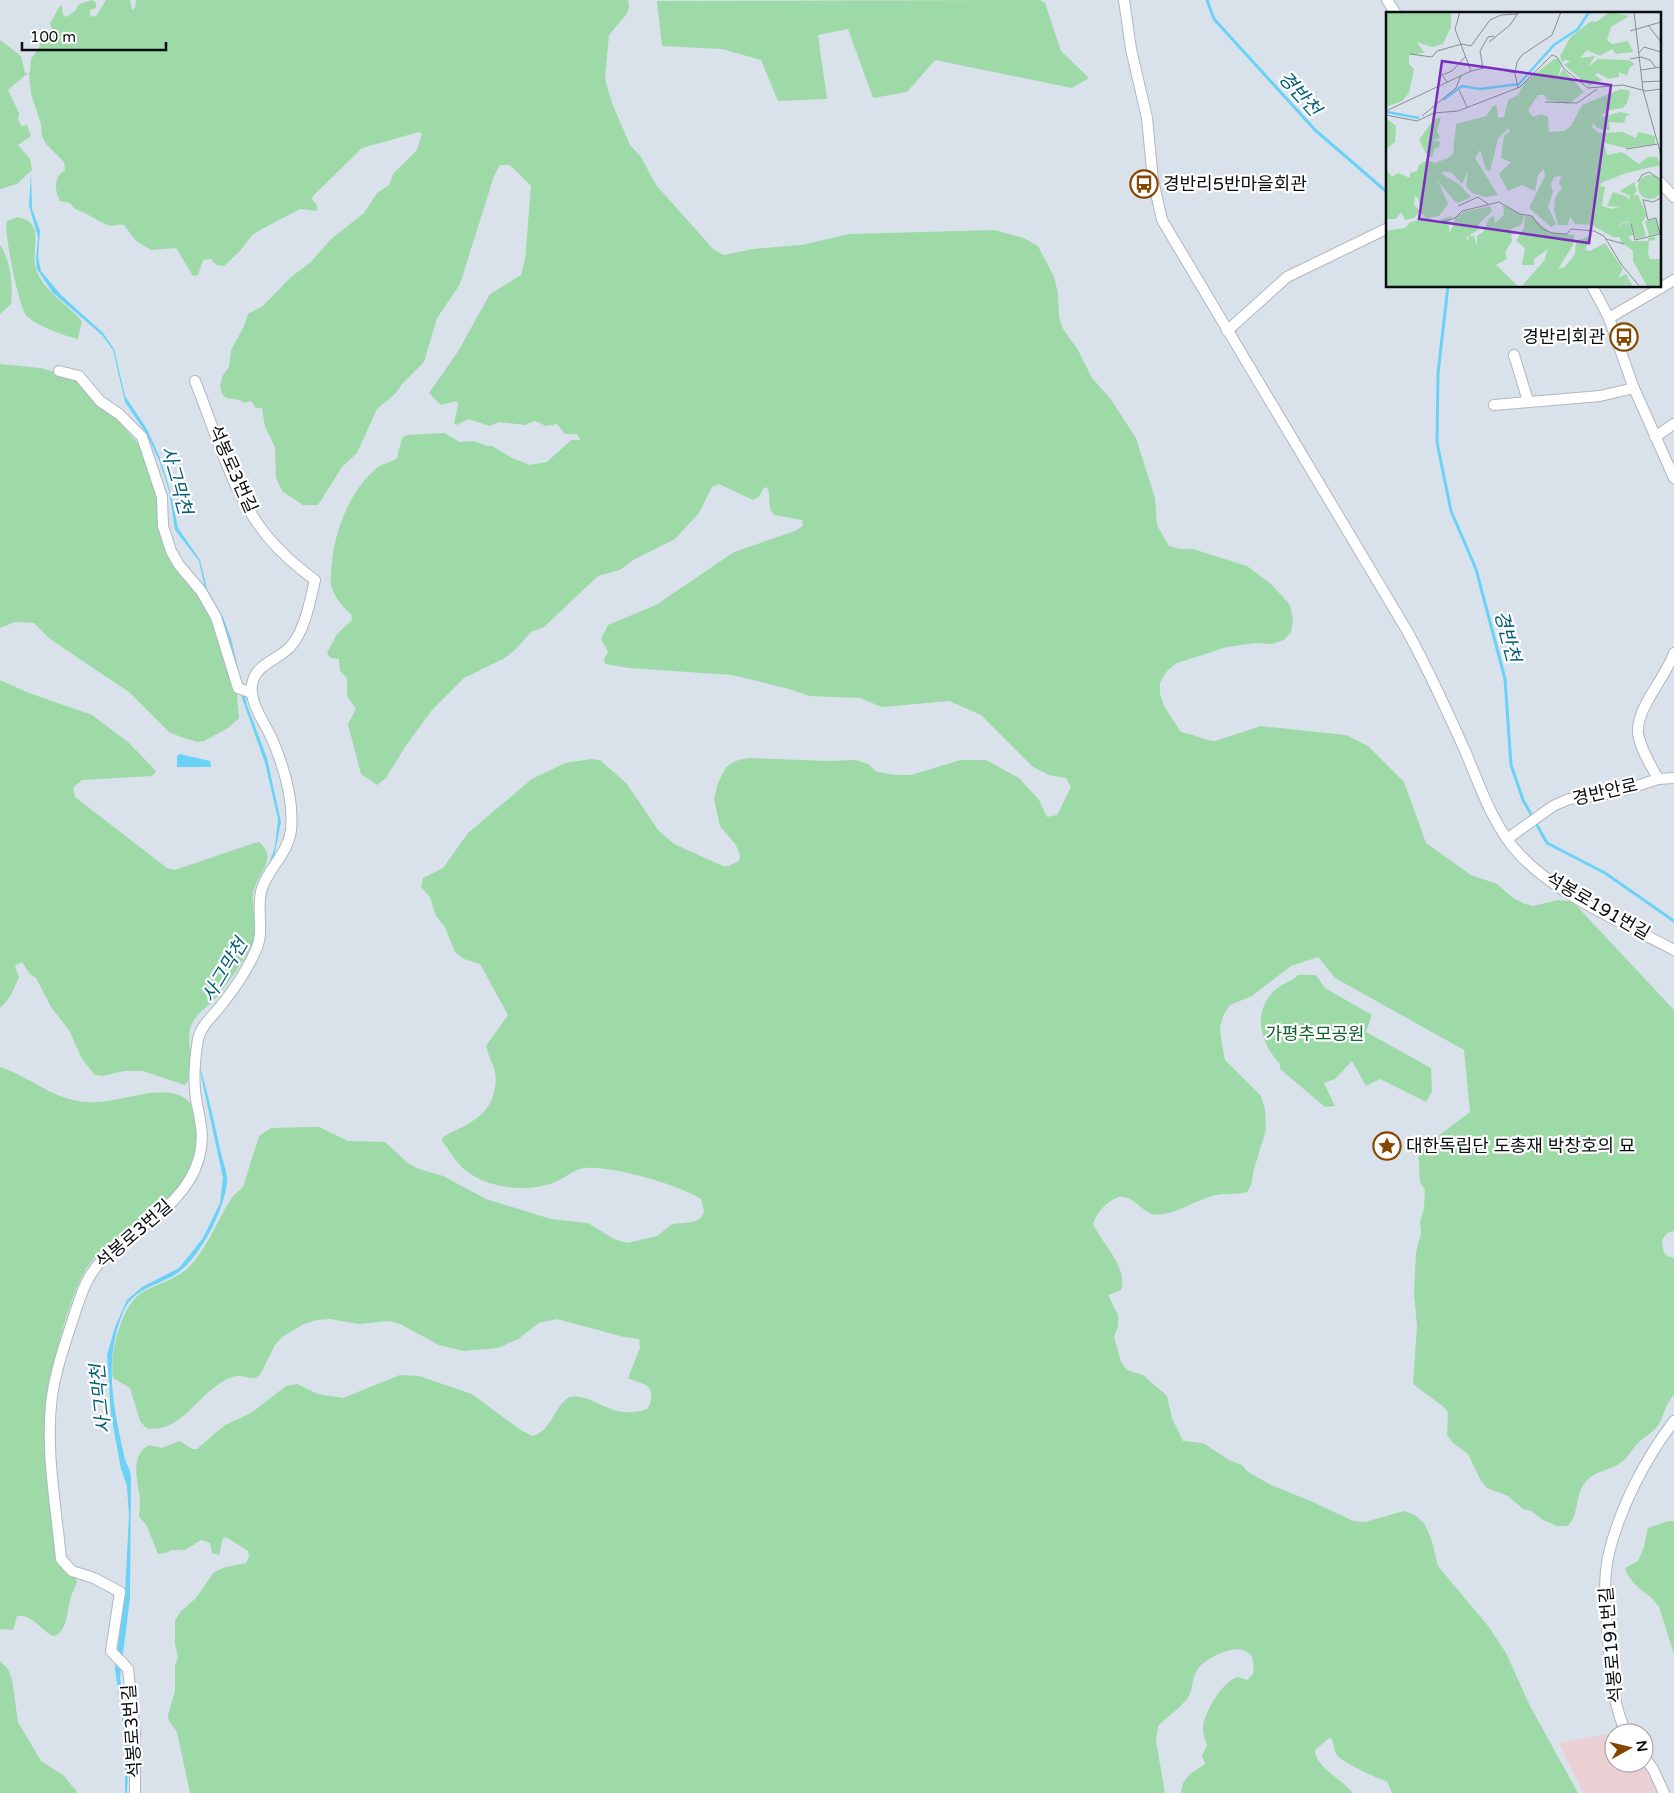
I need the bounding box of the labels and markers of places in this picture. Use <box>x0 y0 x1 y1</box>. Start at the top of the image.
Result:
bus stop icon: 경반리5반마을회관 <box>1129 169 1159 199</box>
place label: 경반리5반마을회관 <box>1163 173 1307 195</box>
bus stop icon: 경반리회관 <box>1609 322 1639 352</box>
place label: 경반리회관 <box>1522 326 1605 348</box>
place icon: 대한독립단 도총재 박창호의 묘 <box>1372 1131 1402 1161</box>
place label: 대한독립단 도총재 박창호의 묘 <box>1406 1135 1635 1157</box>

